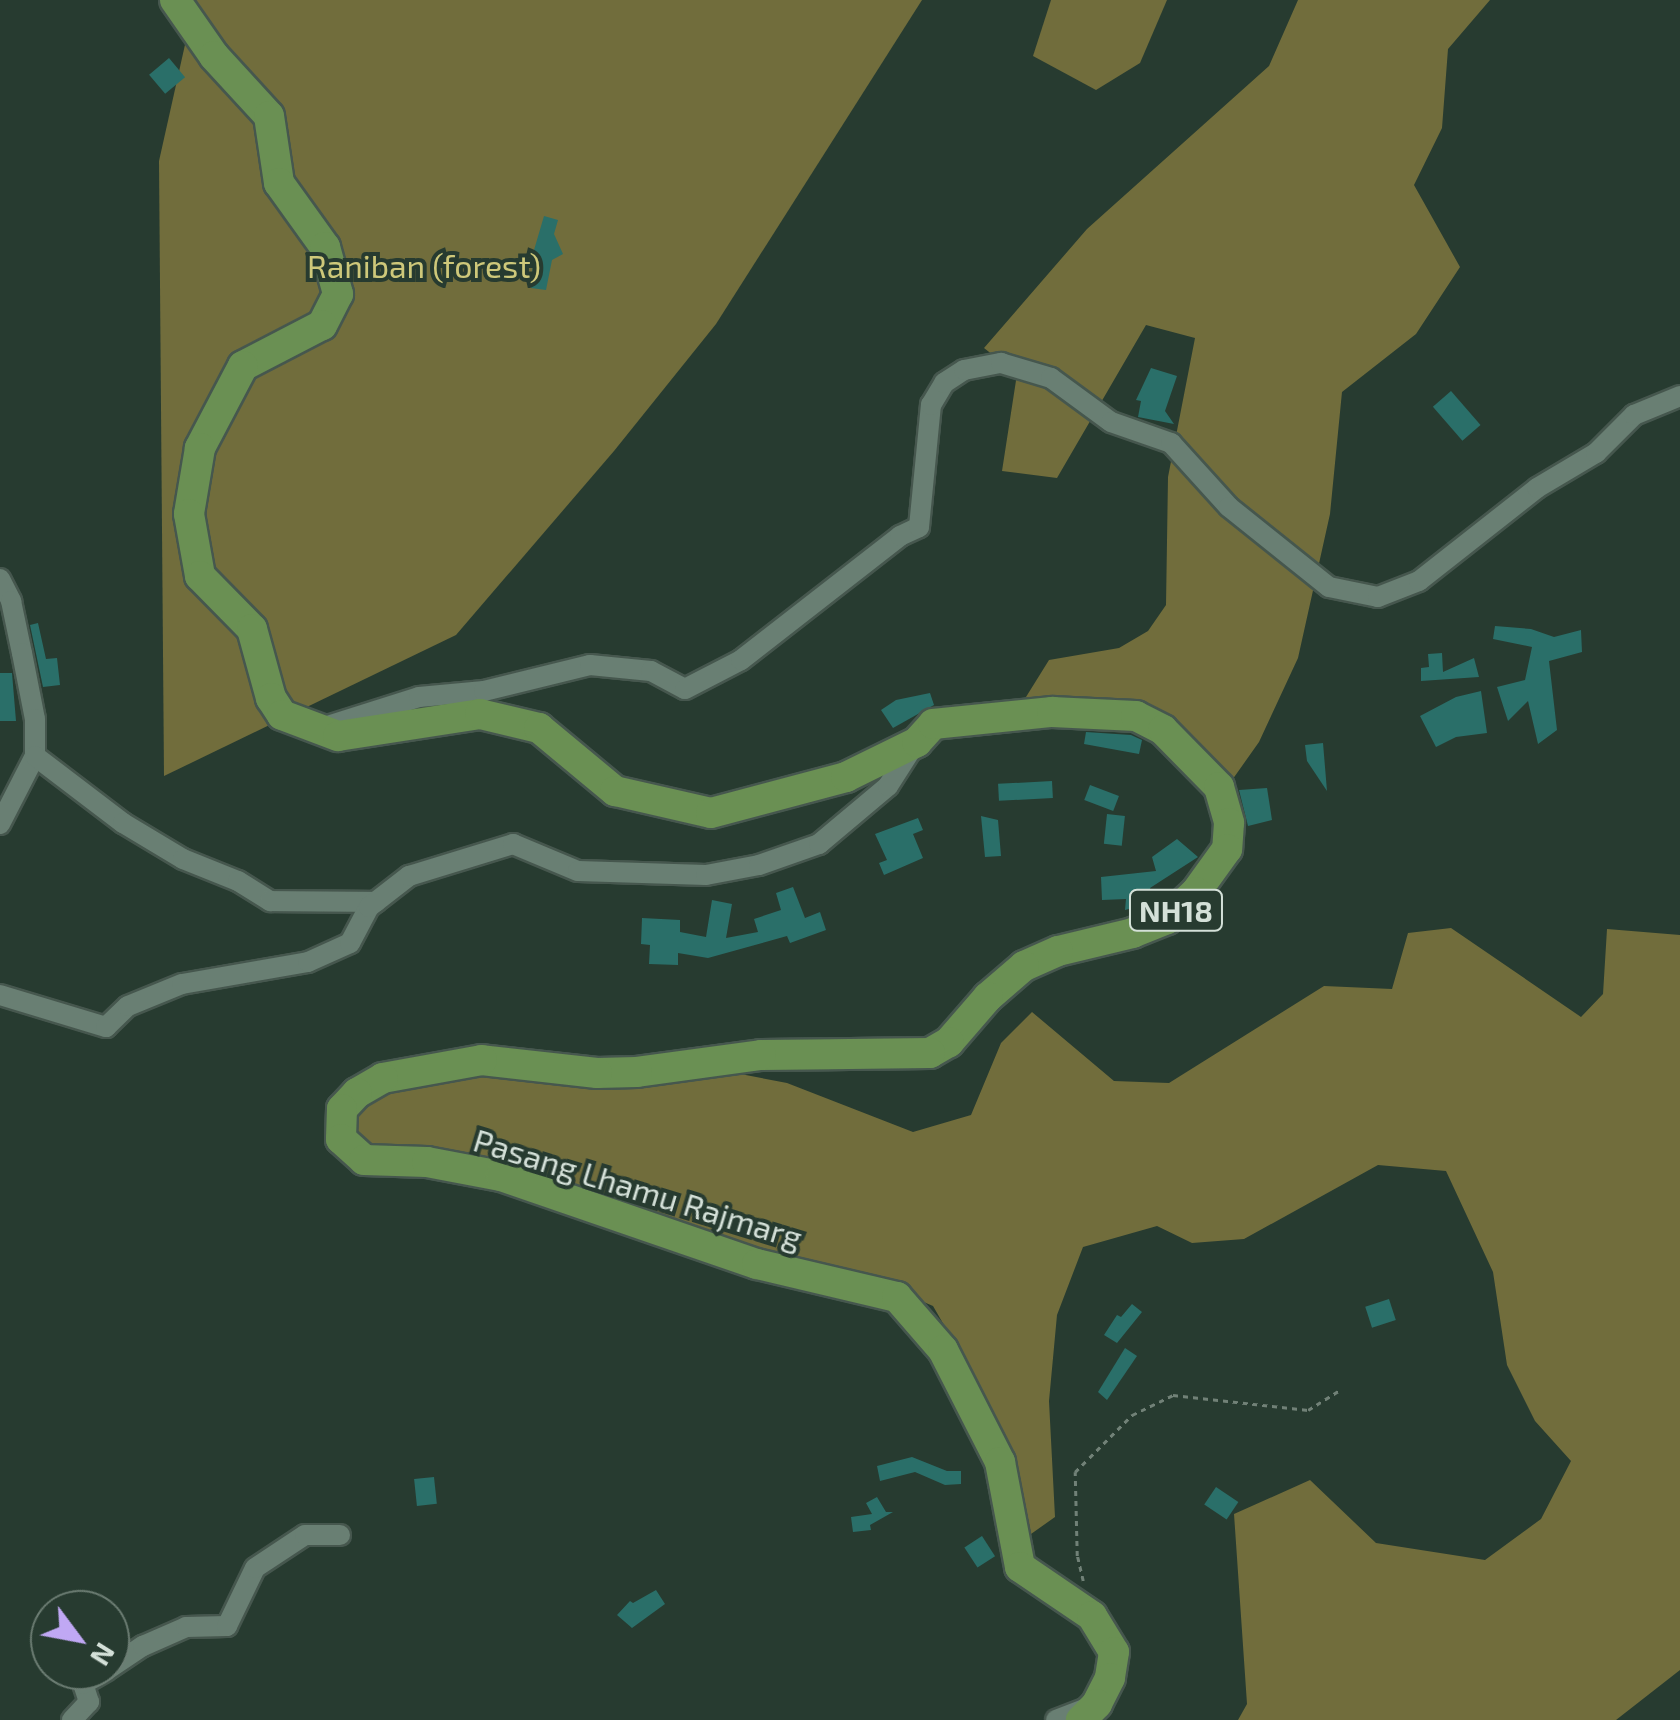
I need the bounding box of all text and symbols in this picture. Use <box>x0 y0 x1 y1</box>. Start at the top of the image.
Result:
park label: Raniban (forest) <box>307 246 541 284</box>
road number: NH18 <box>1128 885 1224 935</box>
street label: Pasang Lhamu Rajmarg <box>469 1120 807 1256</box>
north arrow <box>30 1590 130 1690</box>
text: N <box>84 1637 124 1672</box>

